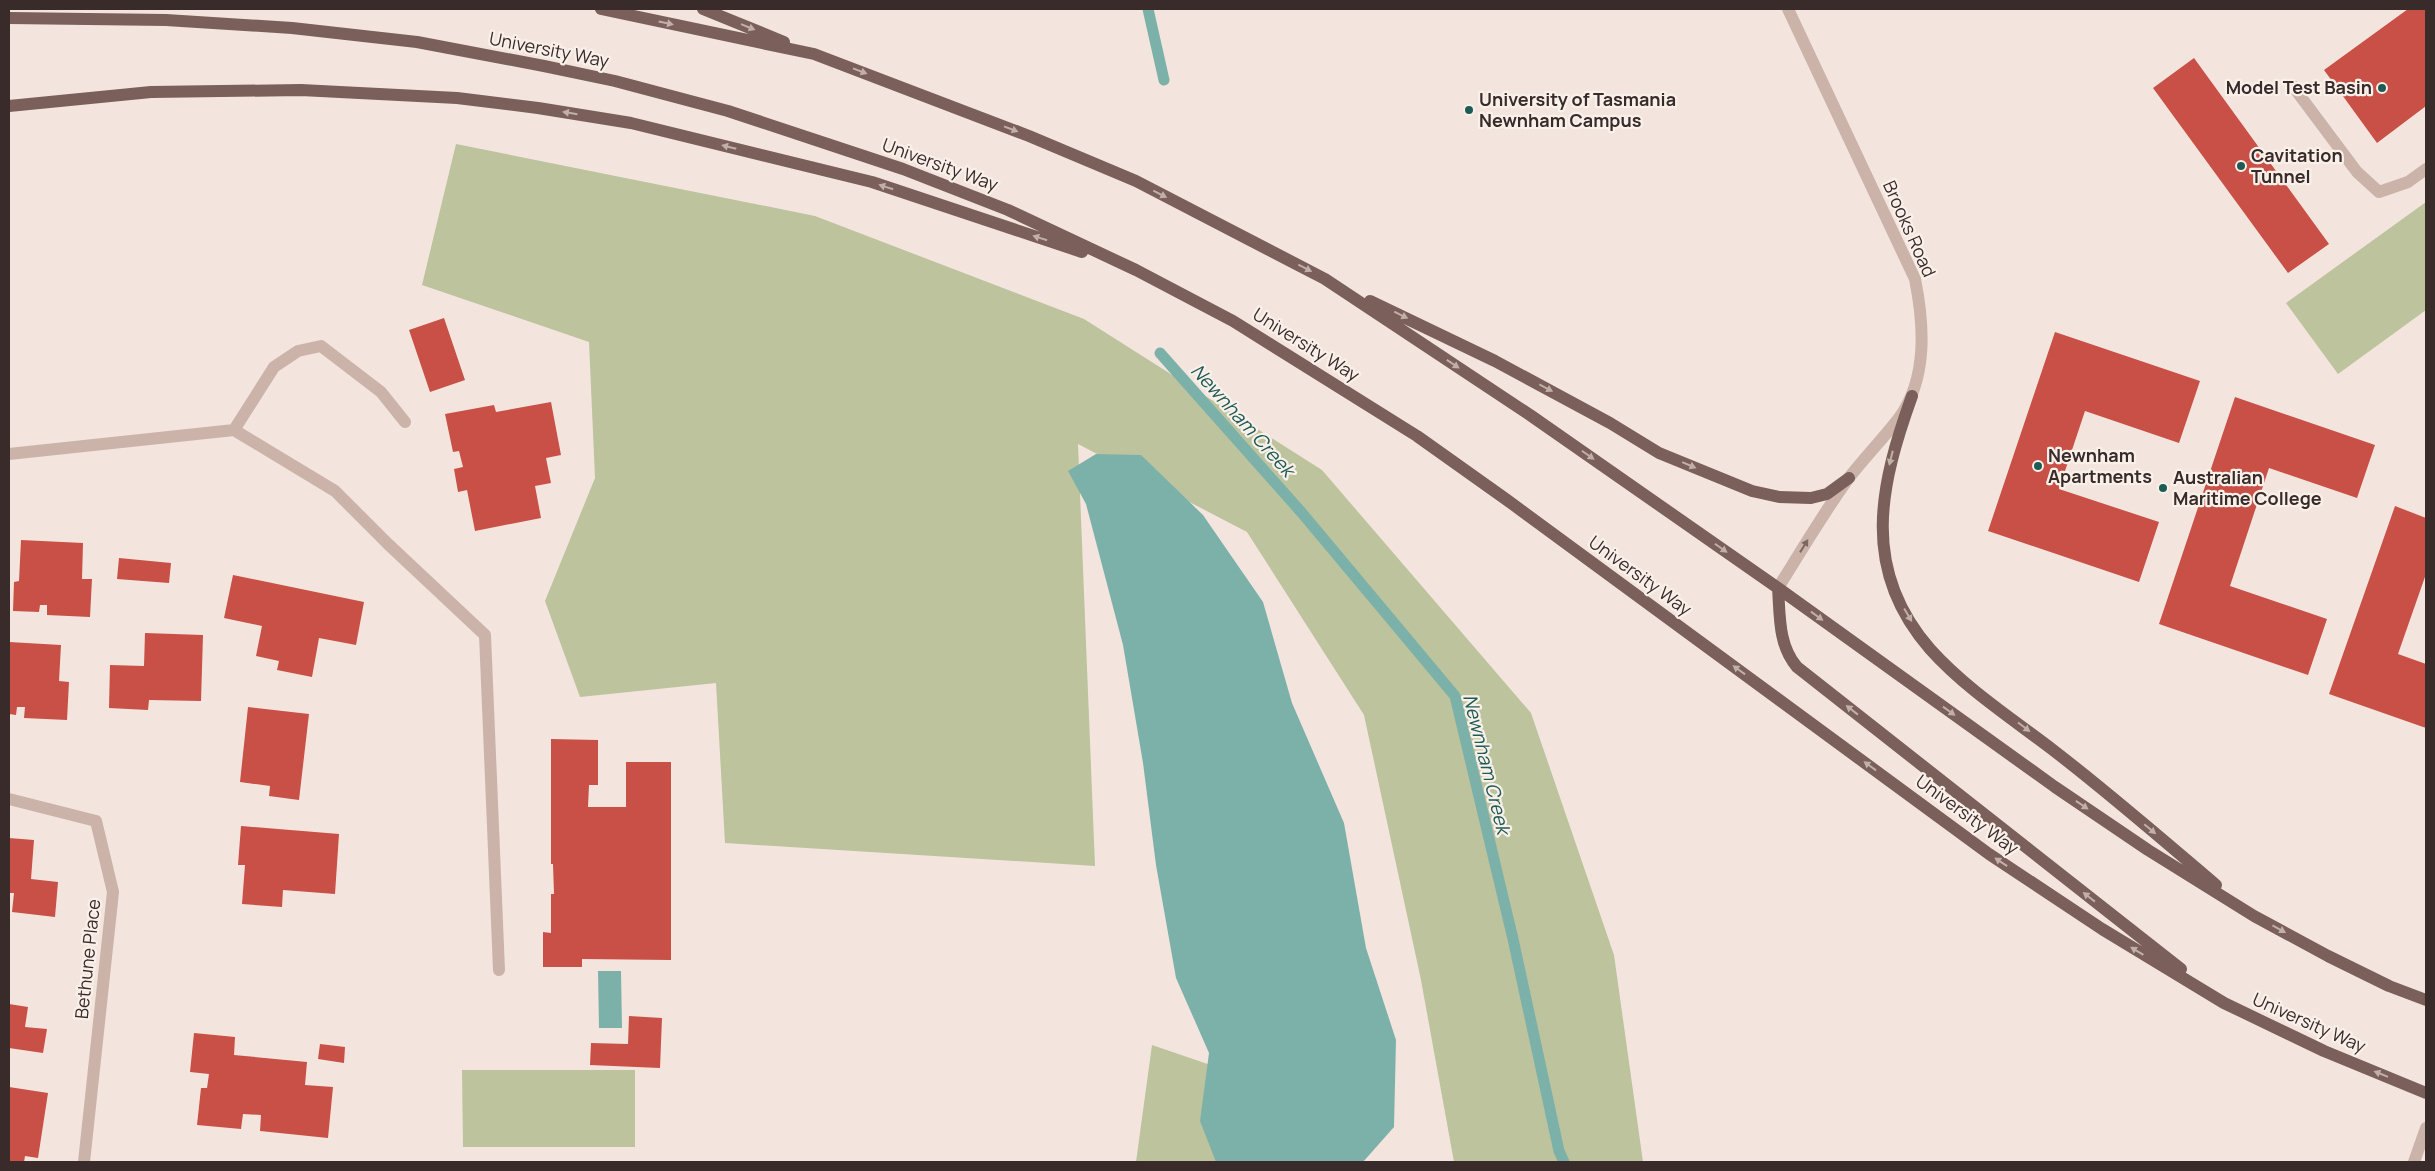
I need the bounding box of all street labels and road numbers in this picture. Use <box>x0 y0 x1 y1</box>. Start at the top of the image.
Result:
street label: University Way <box>487 26 612 72</box>
street label: University Way <box>879 132 1002 196</box>
street label: Brooks Road <box>1878 177 1942 281</box>
street label: University Way <box>1249 302 1365 387</box>
street label: University Way <box>1584 530 1697 621</box>
street label: University Way <box>1911 769 2024 860</box>
street label: Bethune Place <box>69 898 105 1020</box>
street label: University Way <box>2249 986 2370 1058</box>

